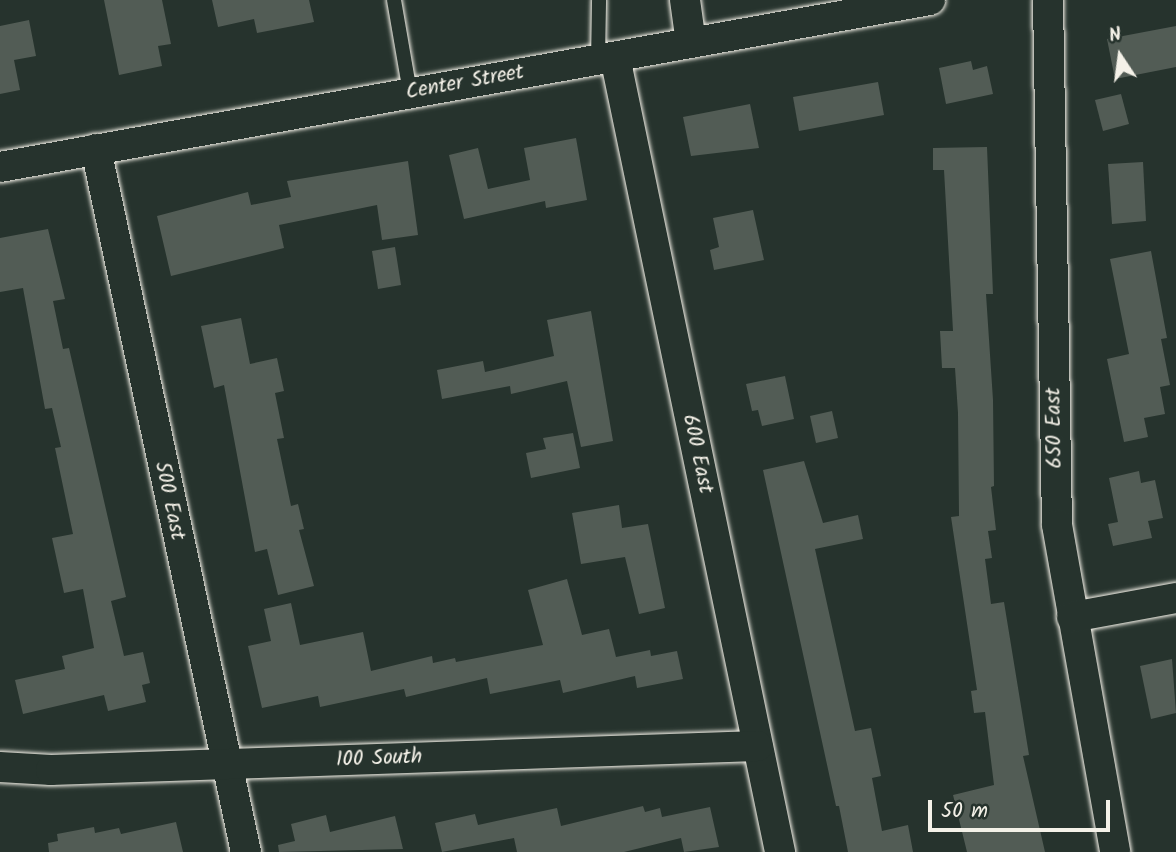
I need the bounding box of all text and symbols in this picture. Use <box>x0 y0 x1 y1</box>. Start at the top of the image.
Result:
text: N <box>1106 20 1124 52</box>
north arrow <box>1085 21 1155 91</box>
street label: Center Street <box>404 60 526 106</box>
street label: 650 East <box>1042 387 1068 469</box>
street label: 600 East <box>676 412 718 496</box>
street label: 500 East <box>148 459 190 543</box>
street label: 100 South <box>336 745 422 773</box>
scale bar <box>931 786 1113 830</box>
text: 50 m <box>941 795 988 828</box>

